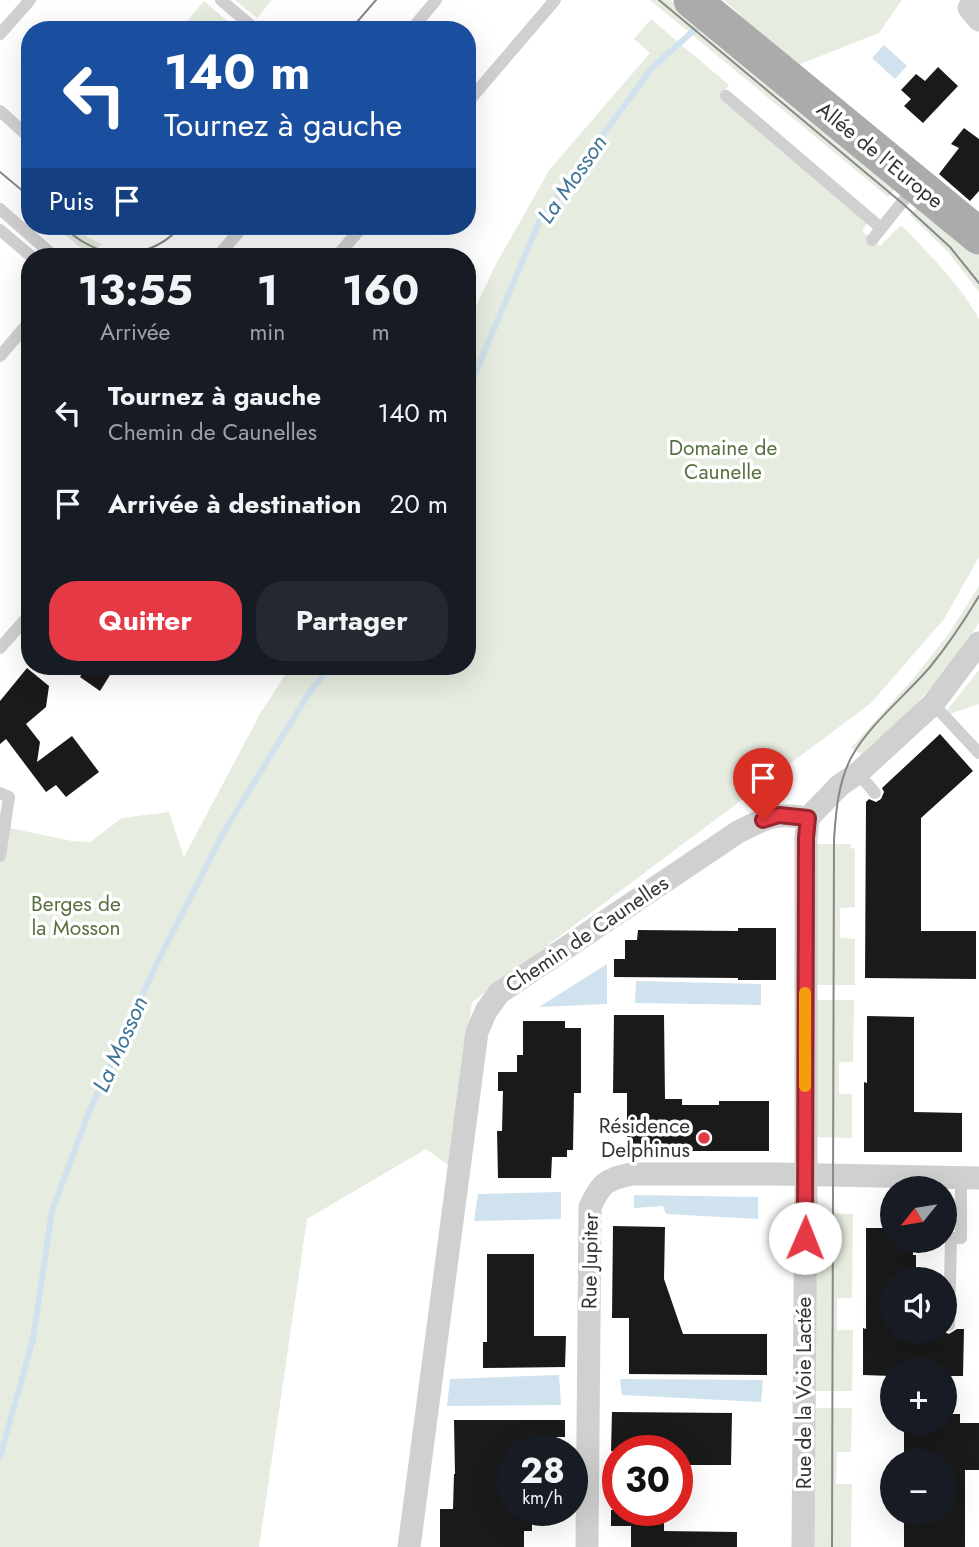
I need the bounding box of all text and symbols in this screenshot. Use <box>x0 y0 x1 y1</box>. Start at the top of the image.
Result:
text: 140 m <box>164 37 310 107</box>
icon: left <box>49 49 140 140</box>
street label: Allée de l'Europe <box>810 95 950 216</box>
text: Tournez à gauche <box>164 102 402 148</box>
water label: La Mosson <box>529 128 615 230</box>
text: Puis <box>49 182 94 220</box>
icon: arrive <box>108 182 146 220</box>
text: 13:55 <box>78 260 193 321</box>
text: 1 <box>257 260 278 321</box>
text: 160 <box>342 260 419 321</box>
text: Arrivée <box>100 315 170 349</box>
text: min <box>249 315 285 349</box>
text: m <box>372 315 390 349</box>
text: Tournez à gauche <box>108 377 321 415</box>
icon: left <box>49 394 87 432</box>
text: 140 m <box>377 394 448 432</box>
text: Chemin de Caunelles <box>108 415 317 449</box>
park label: Domaine de Caunelle <box>669 433 777 487</box>
icon: arrive <box>49 485 87 523</box>
text: Arrivée à destination <box>108 485 361 523</box>
text: 20 m <box>390 485 448 523</box>
button: Quitter <box>49 581 242 661</box>
button: Partager <box>256 581 448 661</box>
pin <box>733 748 793 820</box>
icon: arrive <box>744 759 782 797</box>
street label: Chemin de Caunelles <box>500 868 674 1000</box>
park label: Berges de la Mosson <box>31 889 121 943</box>
water label: La Mosson <box>84 991 156 1097</box>
place label: Résidence Delphinus <box>599 1111 690 1165</box>
marker: Résidence Delphinus <box>696 1130 712 1146</box>
north arrow <box>880 1176 957 1253</box>
map controls <box>880 1176 957 1526</box>
position arrow <box>768 1201 842 1275</box>
street label: Rue Jupiter <box>574 1212 606 1309</box>
button: sound <box>880 1267 957 1344</box>
street label: Rue de la Voie Lactée <box>789 1296 819 1489</box>
button: + <box>880 1358 957 1435</box>
speed limit sign: 30 <box>602 1435 693 1526</box>
text: 28 <box>520 1446 565 1496</box>
button: − <box>880 1449 957 1526</box>
text: km/h <box>522 1485 563 1511</box>

